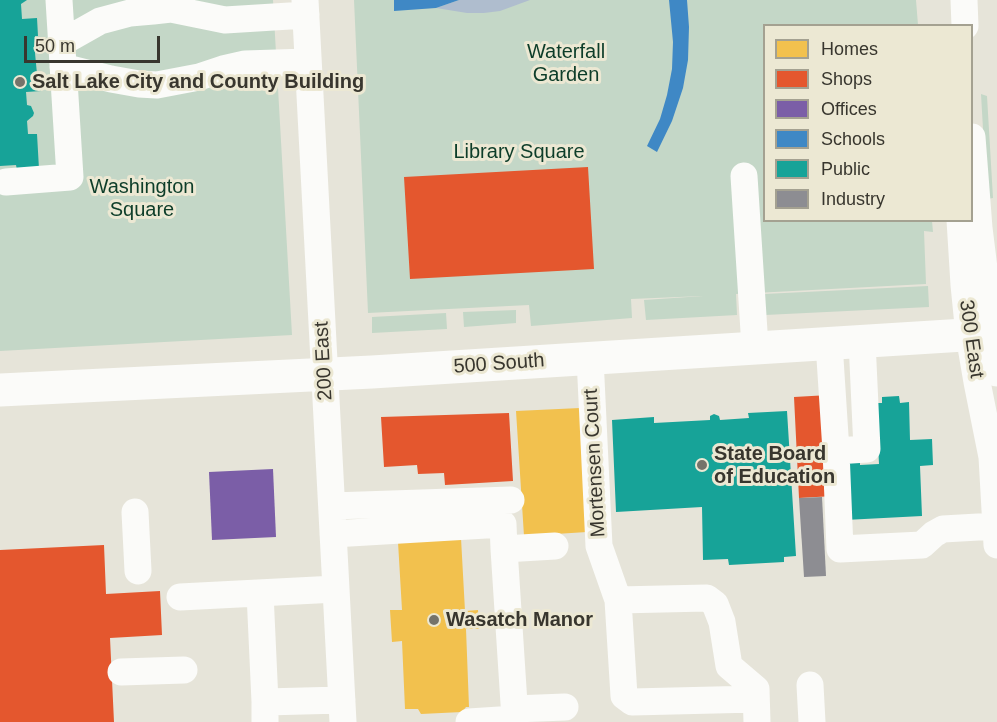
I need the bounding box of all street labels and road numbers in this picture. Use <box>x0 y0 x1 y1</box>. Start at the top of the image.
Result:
street label: 300 East <box>954 298 988 380</box>
street label: 200 East <box>310 321 338 401</box>
street label: 500 South <box>453 349 545 379</box>
street label: Mortensen Court <box>579 388 611 538</box>

